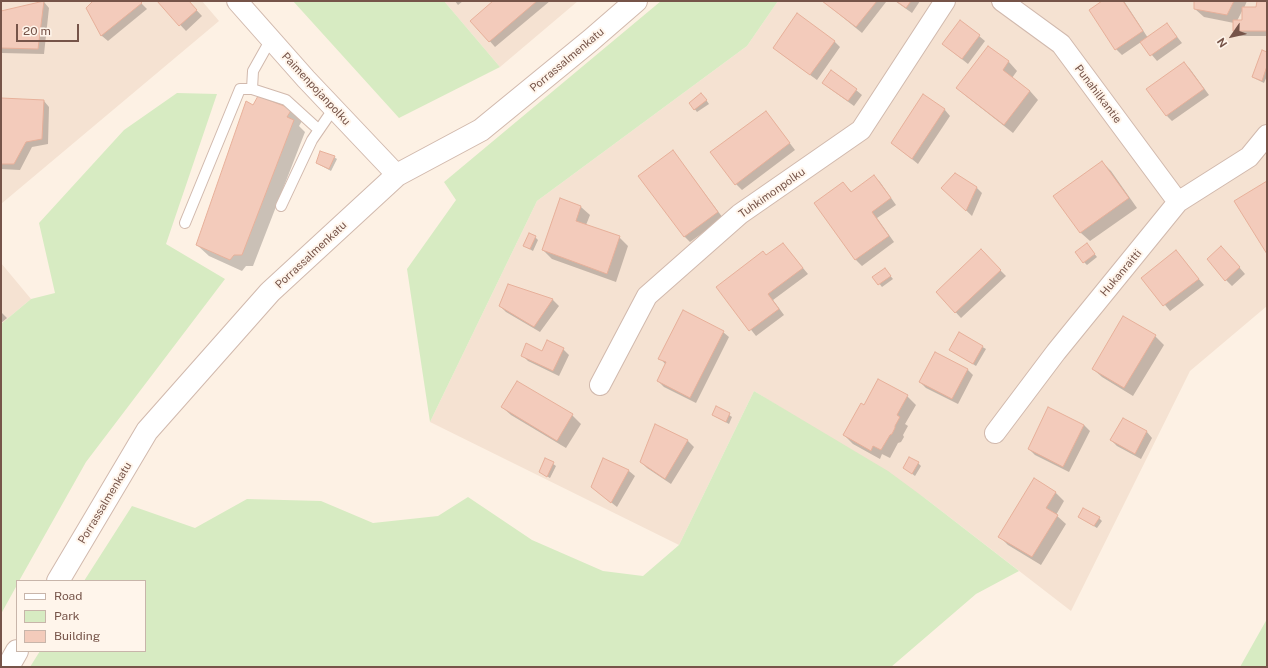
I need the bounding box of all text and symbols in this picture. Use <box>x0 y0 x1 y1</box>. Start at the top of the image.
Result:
scale bar <box>18 16 81 42</box>
north arrow <box>1212 16 1252 56</box>
text: 20 m <box>23 24 51 38</box>
street label: Porrassalmenkatu <box>527 25 607 95</box>
text: N <box>1215 36 1229 50</box>
street label: Paimenpojanpolku <box>279 50 353 128</box>
street label: Punahilkantie <box>1072 62 1124 126</box>
street label: Tuhkimonpolku <box>736 165 808 221</box>
street label: Porrassalmenkatu <box>273 219 349 291</box>
street label: Hukanraitti <box>1098 247 1144 299</box>
street label: Porrassalmenkatu <box>75 460 135 546</box>
legend <box>16 580 146 652</box>
text: Road <box>54 589 82 603</box>
text: Park <box>54 609 80 623</box>
text: Building <box>54 629 100 643</box>

